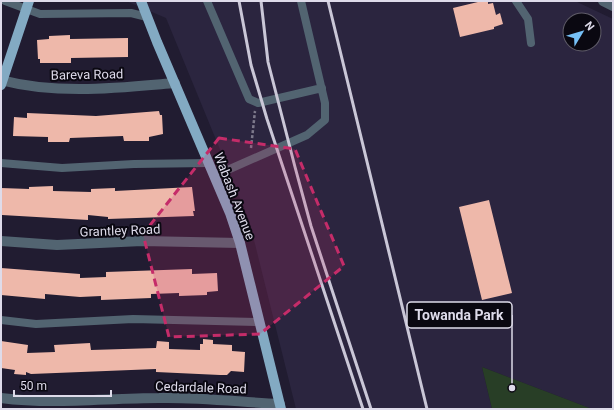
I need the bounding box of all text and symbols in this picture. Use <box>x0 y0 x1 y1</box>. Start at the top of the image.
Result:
north arrow <box>562 12 602 52</box>
text: N <box>582 19 597 33</box>
street label: Bareva Road <box>51 66 123 83</box>
street label: Wabash Avenue <box>211 150 258 242</box>
street label: Grantley Road <box>79 222 161 239</box>
callout: Towanda Park <box>407 302 512 328</box>
text: Towanda Park <box>415 307 504 323</box>
scale bar <box>14 372 111 398</box>
street label: Cedardale Road <box>155 378 247 397</box>
text: 50 m <box>20 379 47 393</box>

